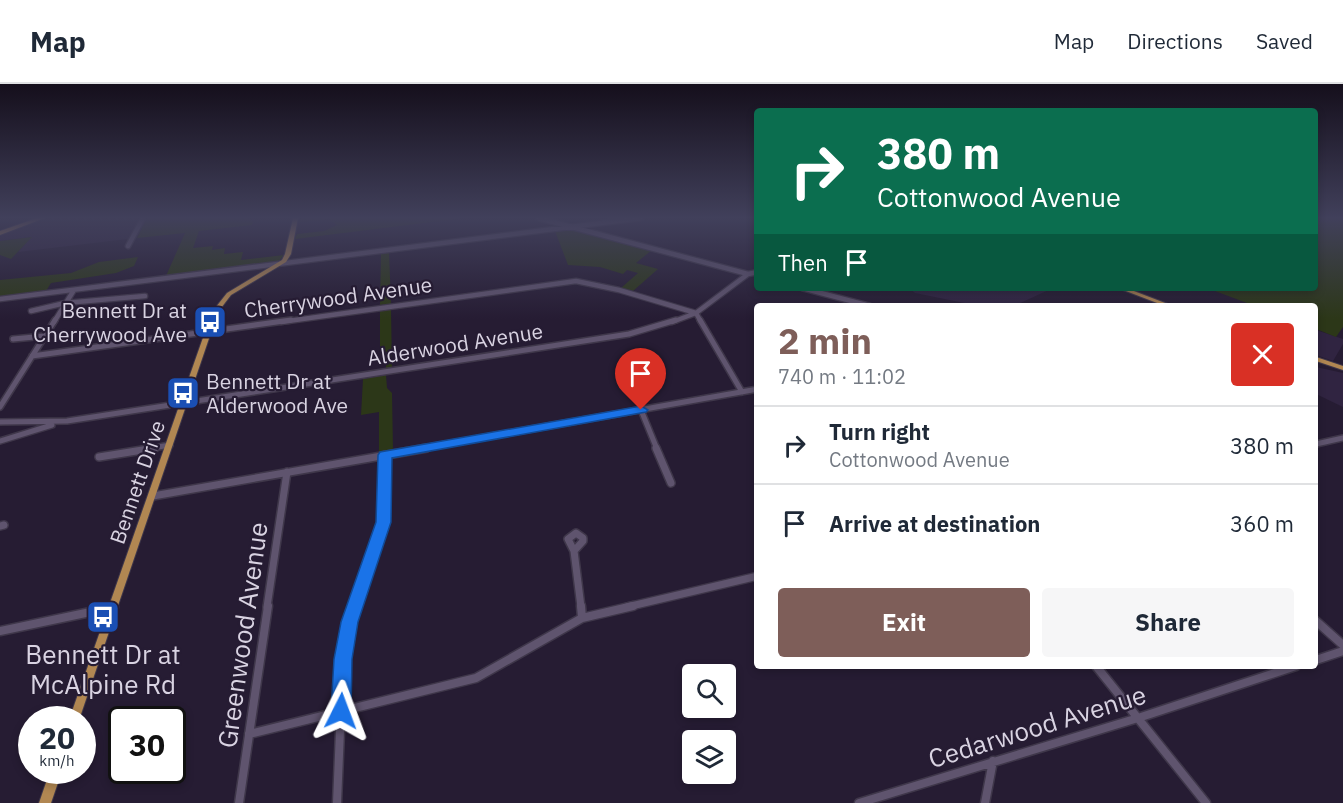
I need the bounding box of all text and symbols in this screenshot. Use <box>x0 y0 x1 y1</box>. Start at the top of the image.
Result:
text: Map <box>30 23 86 60</box>
text: Map <box>1054 27 1094 55</box>
text: Directions <box>1127 27 1223 55</box>
text: Saved <box>1256 27 1313 55</box>
text: 380 m <box>877 126 1000 181</box>
icon: right <box>778 132 856 210</box>
text: Cottonwood Avenue <box>877 179 1121 214</box>
icon: arrive <box>840 246 873 279</box>
text: Then <box>778 248 828 277</box>
street label: Cherrywood Avenue <box>242 270 434 324</box>
place label: Bennett Dr at Cherrywood Ave <box>33 296 187 348</box>
bus stop icon: Bennett Dr at Cherrywood Ave <box>192 304 228 340</box>
street label: Alderwood Avenue <box>365 316 545 372</box>
text: 2 min <box>778 317 872 364</box>
button: close <box>1231 323 1294 386</box>
pin <box>615 348 666 410</box>
icon: arrive <box>624 357 657 390</box>
text: 740 m · 11:02 <box>778 363 906 390</box>
place label: Bennett Dr at Alderwood Ave <box>206 367 348 419</box>
bus stop icon: Bennett Dr at Alderwood Ave <box>165 375 201 411</box>
street label: Bennett Drive <box>103 417 171 547</box>
text: Turn right <box>829 417 930 446</box>
icon: right <box>778 429 811 462</box>
text: 380 m <box>1230 431 1294 460</box>
text: Cottonwood Avenue <box>829 446 1010 473</box>
icon: arrive <box>778 507 811 540</box>
text: Arrive at destination <box>829 509 1040 538</box>
text: 360 m <box>1230 509 1294 538</box>
street label: Greenwood Avenue <box>209 520 275 750</box>
button: Exit <box>778 588 1030 657</box>
button: Share <box>1042 588 1294 657</box>
bus stop icon: Bennett Dr at McAlpine Rd <box>85 599 121 635</box>
place label: Bennett Dr at McAlpine Rd <box>25 637 181 701</box>
map controls <box>682 664 736 784</box>
button: search <box>682 664 736 718</box>
street label: Cedarwood Avenue <box>924 677 1150 775</box>
position arrow <box>309 679 373 743</box>
speed limit sign: 30 <box>108 706 186 784</box>
text: 20 <box>39 718 75 757</box>
button: layers <box>682 730 736 784</box>
text: km/h <box>39 751 75 770</box>

